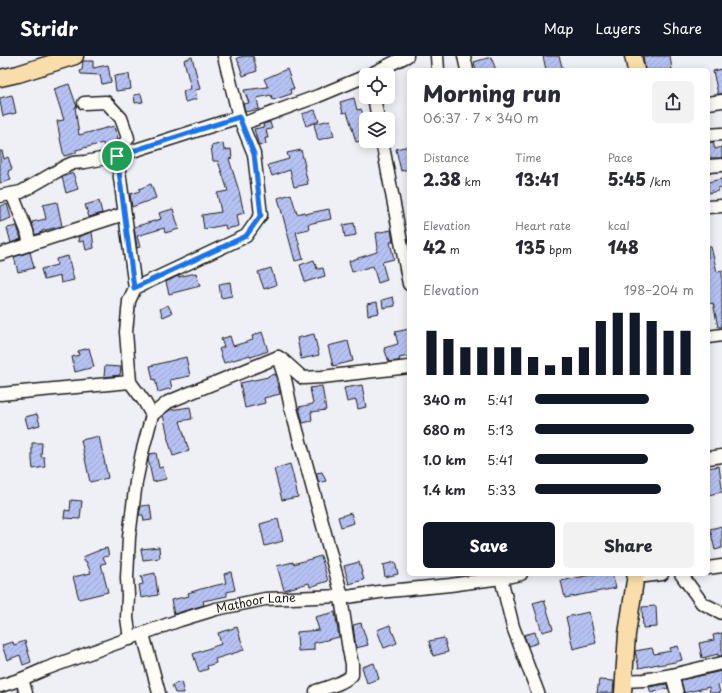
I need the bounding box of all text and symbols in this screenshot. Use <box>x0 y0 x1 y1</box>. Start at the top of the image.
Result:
text: Stridr <box>20 14 78 42</box>
text: Map <box>544 18 574 39</box>
text: Layers <box>596 18 641 39</box>
text: Share <box>663 18 702 39</box>
map controls <box>359 68 395 148</box>
button: locate <box>359 68 395 104</box>
text: Morning run <box>423 76 561 109</box>
button: share <box>652 81 694 123</box>
text: 06:37 · 7 × 340 m <box>423 108 539 127</box>
button: layers <box>359 112 395 148</box>
pin <box>100 139 134 173</box>
icon: arrive <box>106 145 128 167</box>
text: Distance <box>423 149 469 166</box>
text: Time <box>515 149 541 166</box>
text: Pace <box>608 149 632 166</box>
text: 2.38 <box>423 166 461 192</box>
text: 13:41 <box>515 166 559 192</box>
text: 5:45 <box>608 166 646 192</box>
text: km <box>461 173 481 190</box>
text: /km <box>646 173 671 190</box>
text: Elevation <box>423 217 470 234</box>
text: Heart rate <box>515 217 571 234</box>
text: kcal <box>608 217 630 234</box>
text: 42 <box>423 234 446 260</box>
text: 135 <box>515 234 546 260</box>
text: 148 <box>608 234 639 260</box>
text: m <box>446 241 460 258</box>
text: bpm <box>546 241 572 258</box>
text: Elevation <box>423 280 479 299</box>
text: 198–204 m <box>624 280 694 299</box>
text: 340 m <box>423 390 466 409</box>
text: 5:41 <box>487 390 513 409</box>
text: 680 m <box>423 420 465 439</box>
text: 5:13 <box>487 420 514 439</box>
text: 1.0 km <box>423 450 466 469</box>
text: 5:41 <box>487 450 513 469</box>
text: 1.4 km <box>423 480 466 499</box>
text: 5:33 <box>487 480 516 499</box>
button: Save <box>423 522 555 568</box>
button: Share <box>563 522 694 568</box>
street label: Mathoor Lane <box>214 588 296 617</box>

